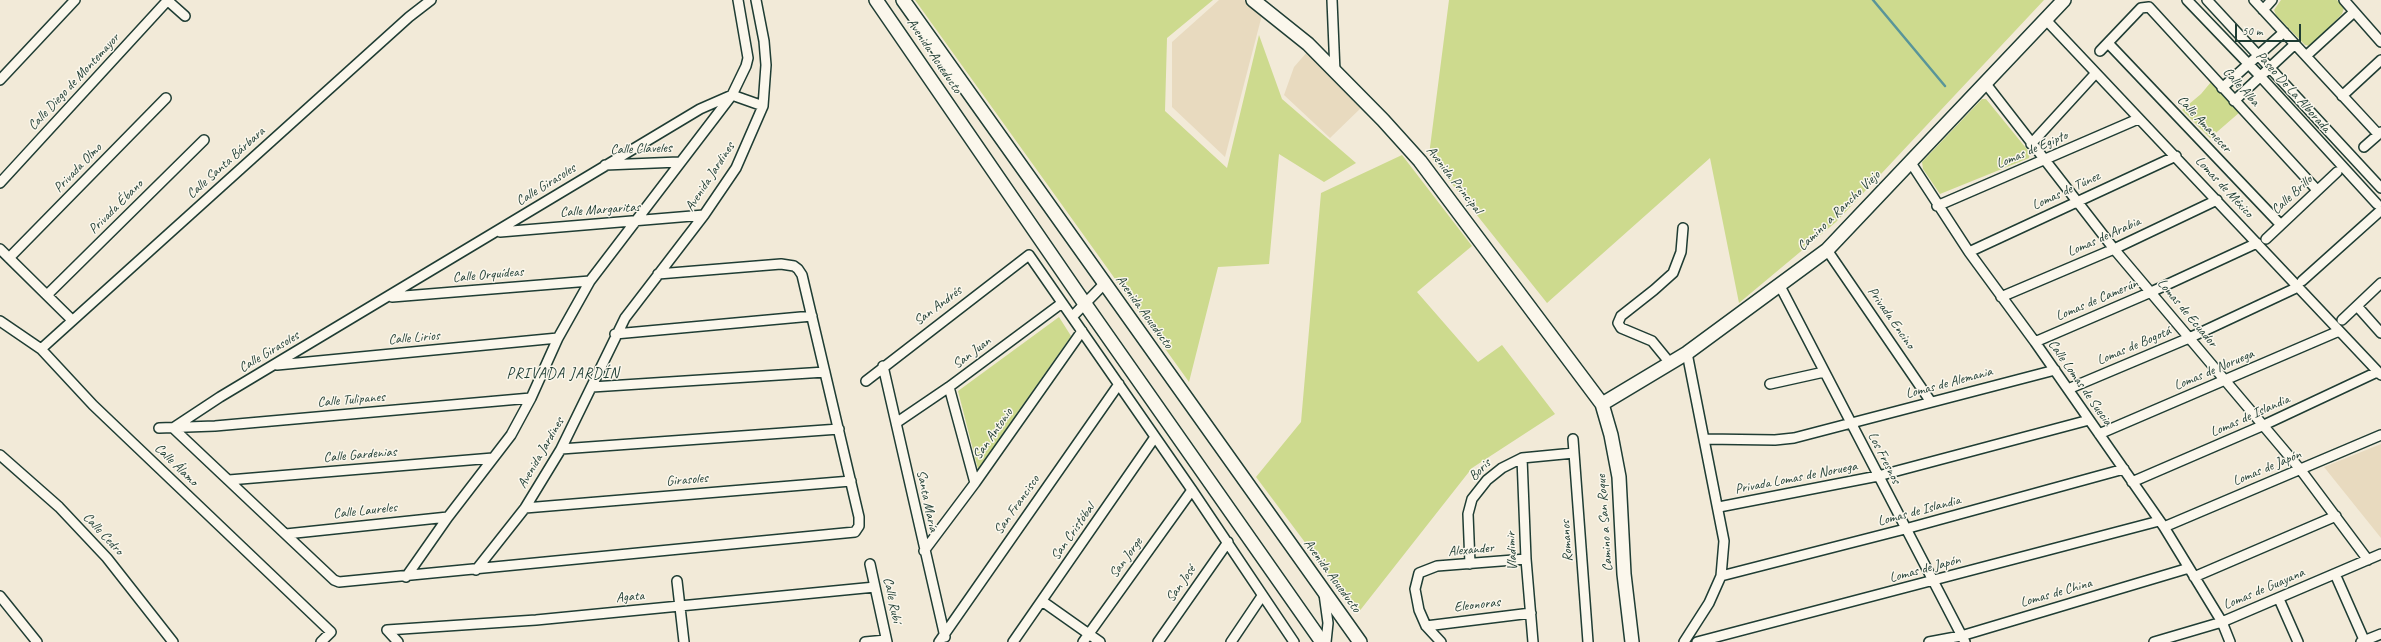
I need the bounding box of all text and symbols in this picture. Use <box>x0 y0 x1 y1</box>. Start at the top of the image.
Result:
street label: Avenida Acueducto <box>903 15 965 97</box>
scale bar <box>2237 16 2303 42</box>
text: 50 m <box>2242 23 2262 39</box>
street label: Calle Diego de Montemayor <box>25 30 123 134</box>
street label: Paseo De La Alborada <box>2252 48 2334 136</box>
street label: Calle Alba <box>2219 64 2263 110</box>
street label: Calle Amanecer <box>2173 92 2235 156</box>
street label: Calle Santa Bárbara <box>183 123 269 203</box>
street label: Lomas de Egipto <box>1994 127 2070 173</box>
street label: Avenida Jardines <box>682 139 738 215</box>
street label: Privada Olmo <box>50 140 106 196</box>
street label: Calle Claveles <box>610 140 672 158</box>
street label: Avenida Principal <box>1422 143 1486 217</box>
street label: Lomas de México <box>2191 153 2257 221</box>
street label: Calle Girasoles <box>513 160 579 210</box>
street label: Camino a Rancho Viejo <box>1794 167 1884 255</box>
street label: Lomas de Túnez <box>2029 168 2103 214</box>
street label: Calle Brillo <box>2268 172 2316 218</box>
street label: Privada Ébano <box>85 176 147 238</box>
street label: Calle Margaritas <box>559 199 641 221</box>
street label: Lomas de Arabia <box>2065 213 2143 261</box>
street label: Calle Orquídeas <box>452 264 524 286</box>
street label: Avenida Acueducto <box>1112 272 1176 352</box>
street label: Lomas de Camerún <box>2053 275 2141 325</box>
street label: Lomas de Ecuador <box>2153 275 2221 351</box>
street label: San Andrés <box>911 283 965 329</box>
street label: Privada Encino <box>1864 284 1918 352</box>
street label: Lomas de Bogotá <box>2094 323 2174 369</box>
street label: Calle Lirios <box>388 327 440 349</box>
street label: Calle Girasoles <box>236 328 302 376</box>
street label: San Juan <box>950 333 994 373</box>
street label: Calle Lomas de Suecia <box>2044 337 2116 429</box>
street label: Lomas de Noruega <box>2172 346 2256 394</box>
street label: Lomas de Alemania <box>1904 363 1994 403</box>
district label: PRIVADA JARDÍN <box>507 365 619 383</box>
street label: Calle Tulipanes <box>317 389 385 411</box>
street label: Lomas de Islandia <box>2208 391 2292 441</box>
street label: San Antonio <box>969 405 1017 463</box>
street label: Avenida Jardines <box>514 415 568 491</box>
street label: Los Fresnos <box>1864 429 1904 487</box>
street label: Calle Álamo <box>151 440 201 490</box>
street label: Calle Gardenias <box>323 443 397 467</box>
street label: Lomas de Japón <box>2230 446 2304 490</box>
street label: Boris <box>1465 455 1495 485</box>
street label: Privada Lomas de Noruega <box>1733 458 1859 498</box>
street label: Santa María <box>912 469 942 533</box>
street label: Girasoles <box>666 470 708 490</box>
street label: San Francisco <box>990 472 1044 538</box>
street label: Camino a San Roque <box>1593 474 1617 572</box>
street label: Lomas de Islandia <box>1876 492 1962 530</box>
street label: Calle Laureles <box>332 499 398 523</box>
street label: San Cristóbal <box>1047 500 1099 564</box>
street label: Calle Cedro <box>79 509 127 559</box>
street label: Romanos <box>1557 520 1577 562</box>
street label: Vladimir <box>1503 531 1521 571</box>
street label: San Jorge <box>1106 534 1146 582</box>
street label: Avenida Acueducto <box>1300 536 1364 616</box>
street label: Alexander <box>1447 540 1495 560</box>
street label: Lomas de Japón <box>1888 551 1962 587</box>
street label: San José <box>1162 562 1200 606</box>
street label: Lomas de Guayana <box>2221 564 2307 614</box>
street label: Lomas de China <box>2018 575 2094 611</box>
street label: Calle Rubí <box>879 576 905 624</box>
street label: Agata <box>615 587 645 607</box>
street label: Eleonoras <box>1453 594 1501 616</box>

